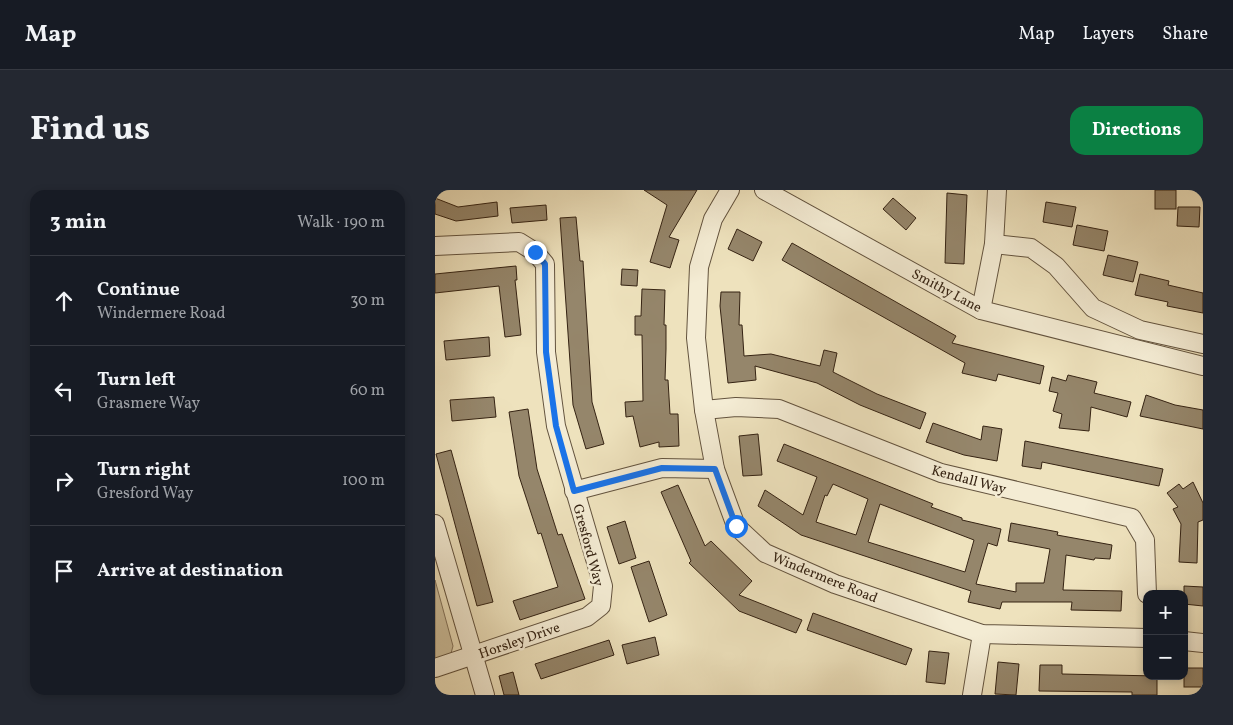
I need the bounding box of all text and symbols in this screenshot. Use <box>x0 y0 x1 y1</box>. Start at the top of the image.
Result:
text: Map <box>25 18 76 52</box>
text: Map <box>1018 22 1054 47</box>
text: Layers <box>1082 22 1134 47</box>
text: Share <box>1162 22 1208 47</box>
text: Find us <box>30 106 150 154</box>
button: Directions <box>1070 106 1203 155</box>
text: 3 min <box>50 208 106 237</box>
text: Walk · 190 m <box>297 212 385 234</box>
route end <box>524 241 547 264</box>
street label: Smithy Lane <box>908 265 985 318</box>
text: Continue <box>97 277 180 303</box>
icon: ahead <box>50 287 78 315</box>
text: 30 m <box>350 290 385 312</box>
text: Windermere Road <box>97 303 226 325</box>
text: Turn left <box>97 367 176 393</box>
icon: left <box>50 377 78 405</box>
text: 60 m <box>350 380 385 402</box>
text: Grasmere Way <box>97 393 200 415</box>
text: Turn right <box>97 457 190 483</box>
street label: Kendall Way <box>929 461 1009 500</box>
icon: right <box>50 467 78 495</box>
text: 100 m <box>342 470 385 492</box>
text: Gresford Way <box>97 483 193 505</box>
street label: Gresford Way <box>567 502 608 589</box>
route start <box>725 515 748 538</box>
street label: Windermere Road <box>769 549 880 608</box>
icon: arrive <box>50 557 78 585</box>
text: Arrive at destination <box>97 558 283 584</box>
map controls <box>1143 590 1188 680</box>
button: + <box>1143 590 1188 635</box>
street label: Horsley Drive <box>476 619 563 664</box>
button: − <box>1143 635 1188 680</box>

